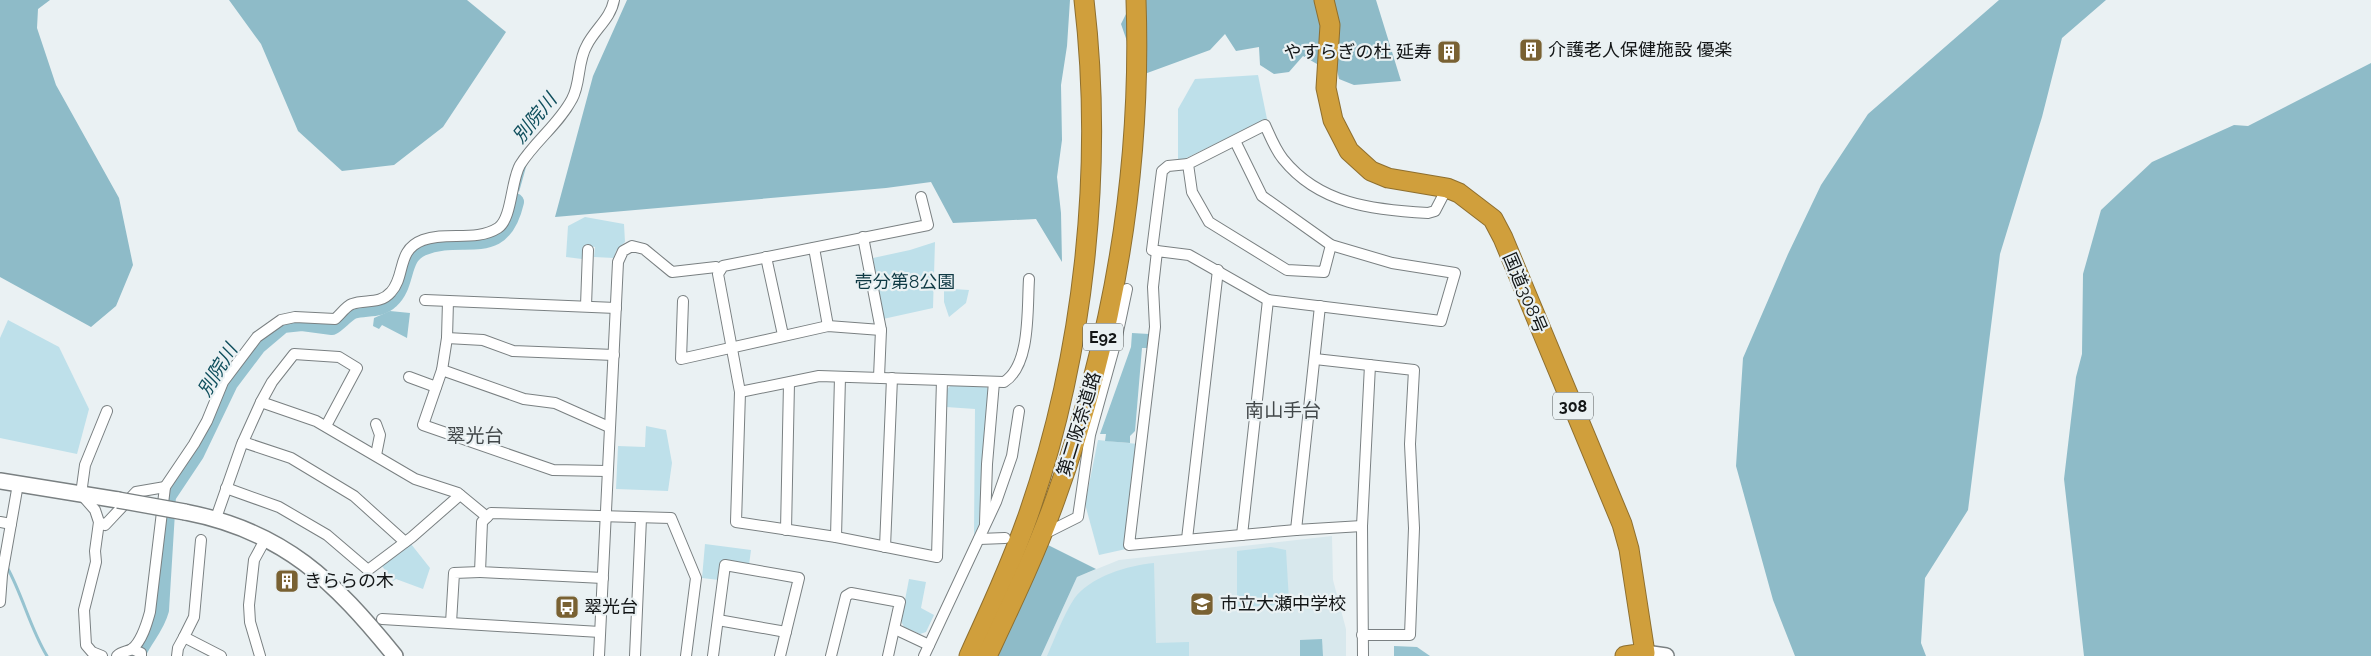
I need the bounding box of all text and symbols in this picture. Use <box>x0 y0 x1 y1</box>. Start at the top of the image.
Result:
building icon: 介護老人保健施設 優楽 <box>1518 37 1544 63</box>
building icon: やすらぎの杜 延寿 <box>1436 39 1462 65</box>
place label: 介護老人保健施設 優楽 <box>1548 39 1733 60</box>
place label: やすらぎの杜 延寿 <box>1283 41 1432 62</box>
water label: 別院川 <box>508 87 562 147</box>
street label: 国道308号 <box>1499 249 1552 336</box>
park label: 壱分第8公園 <box>855 271 955 292</box>
road number: E92 <box>1083 324 1123 351</box>
water label: 別院川 <box>193 338 242 400</box>
street label: 第二阪奈道路 <box>1053 369 1104 479</box>
road number: 308 <box>1553 392 1593 420</box>
district label: 南山手台 <box>1245 399 1321 421</box>
district label: 翠光台 <box>446 424 504 446</box>
building icon: きららの木 <box>274 568 300 594</box>
place label: きららの木 <box>304 570 394 591</box>
school or university icon: 市立大瀬中学校 <box>1189 591 1215 617</box>
place label: 市立大瀬中学校 <box>1220 593 1346 614</box>
bus stop icon: 翠光台 <box>554 594 580 620</box>
place label: 翠光台 <box>584 596 638 617</box>

